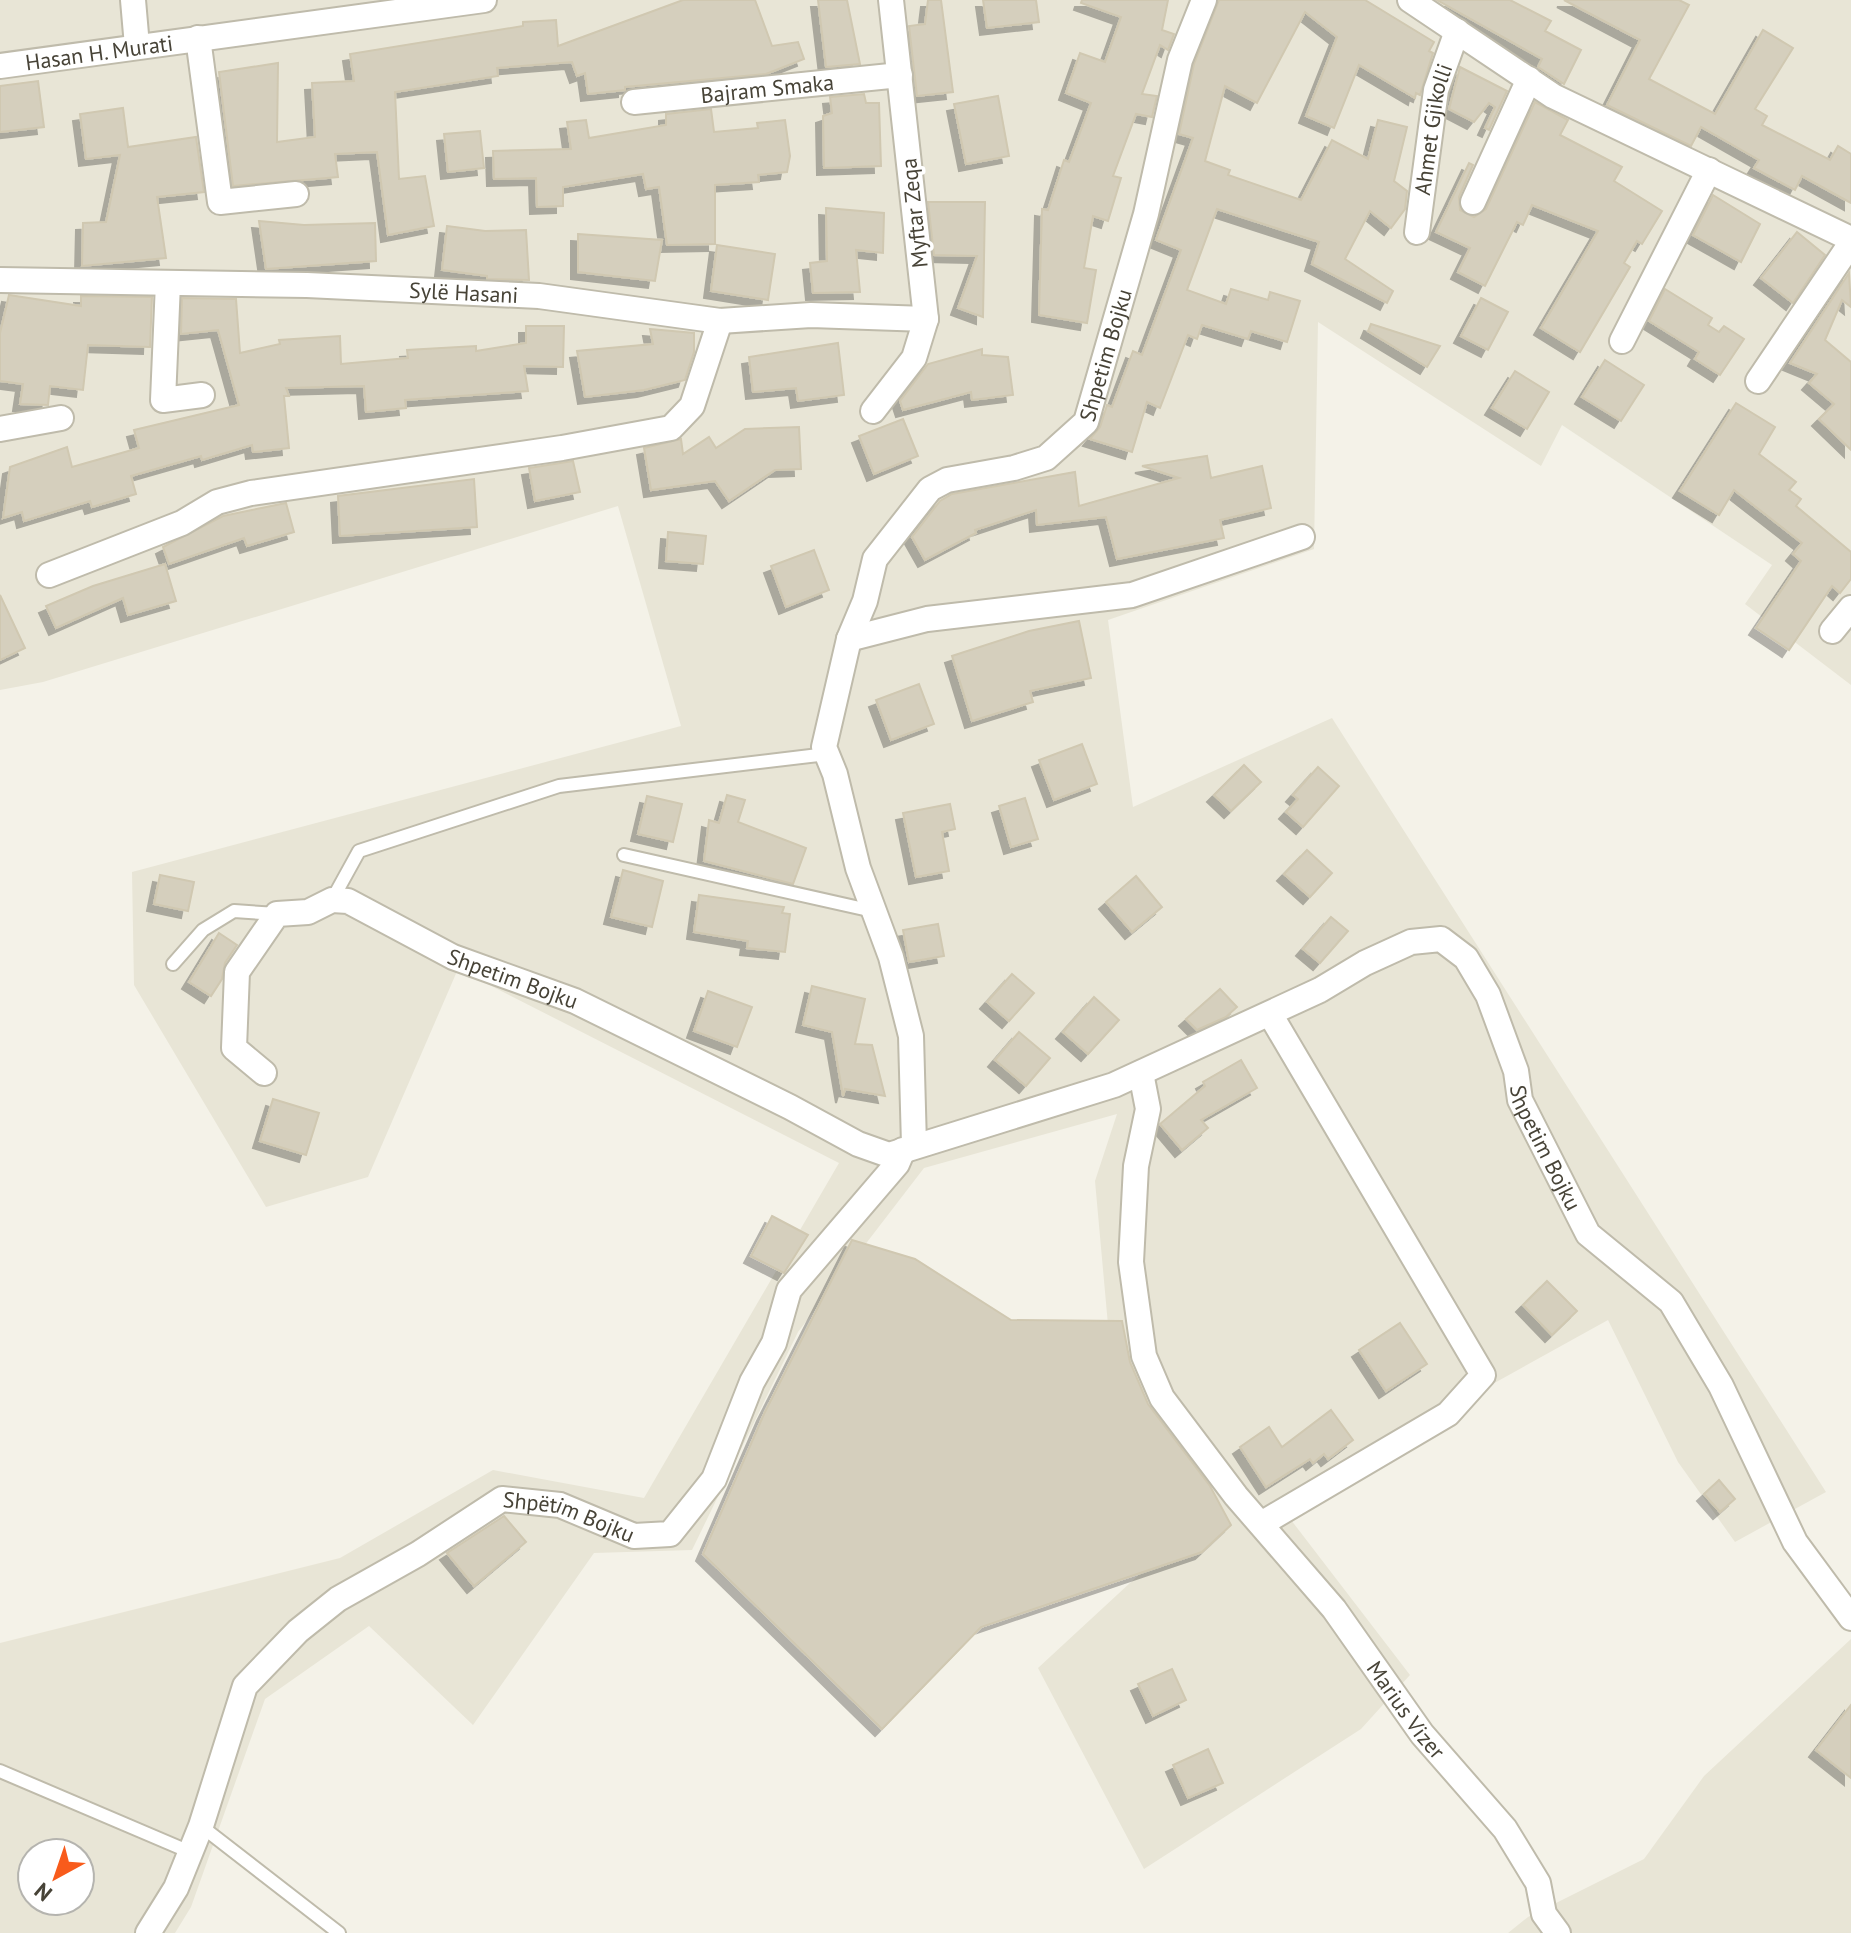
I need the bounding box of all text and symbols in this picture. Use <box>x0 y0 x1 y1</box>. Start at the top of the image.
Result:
street label: Hasan H. Murati <box>24 29 175 76</box>
street label: Ahmet Gjikolli <box>1408 59 1458 197</box>
street label: Bajram Smaka <box>699 68 835 109</box>
street label: Myftar Zeqa <box>894 157 934 269</box>
street label: Sylë Hasani <box>409 276 519 309</box>
street label: Shpetim Bojku <box>1073 285 1138 425</box>
street label: Shpetim Bojku <box>444 942 582 1015</box>
street label: Shpetim Bojku <box>1504 1083 1588 1215</box>
street label: Shpëtim Bojku <box>502 1485 639 1549</box>
street label: Marius Vizer <box>1361 1655 1452 1765</box>
north arrow <box>16 1837 96 1917</box>
text: N <box>29 1877 58 1908</box>

